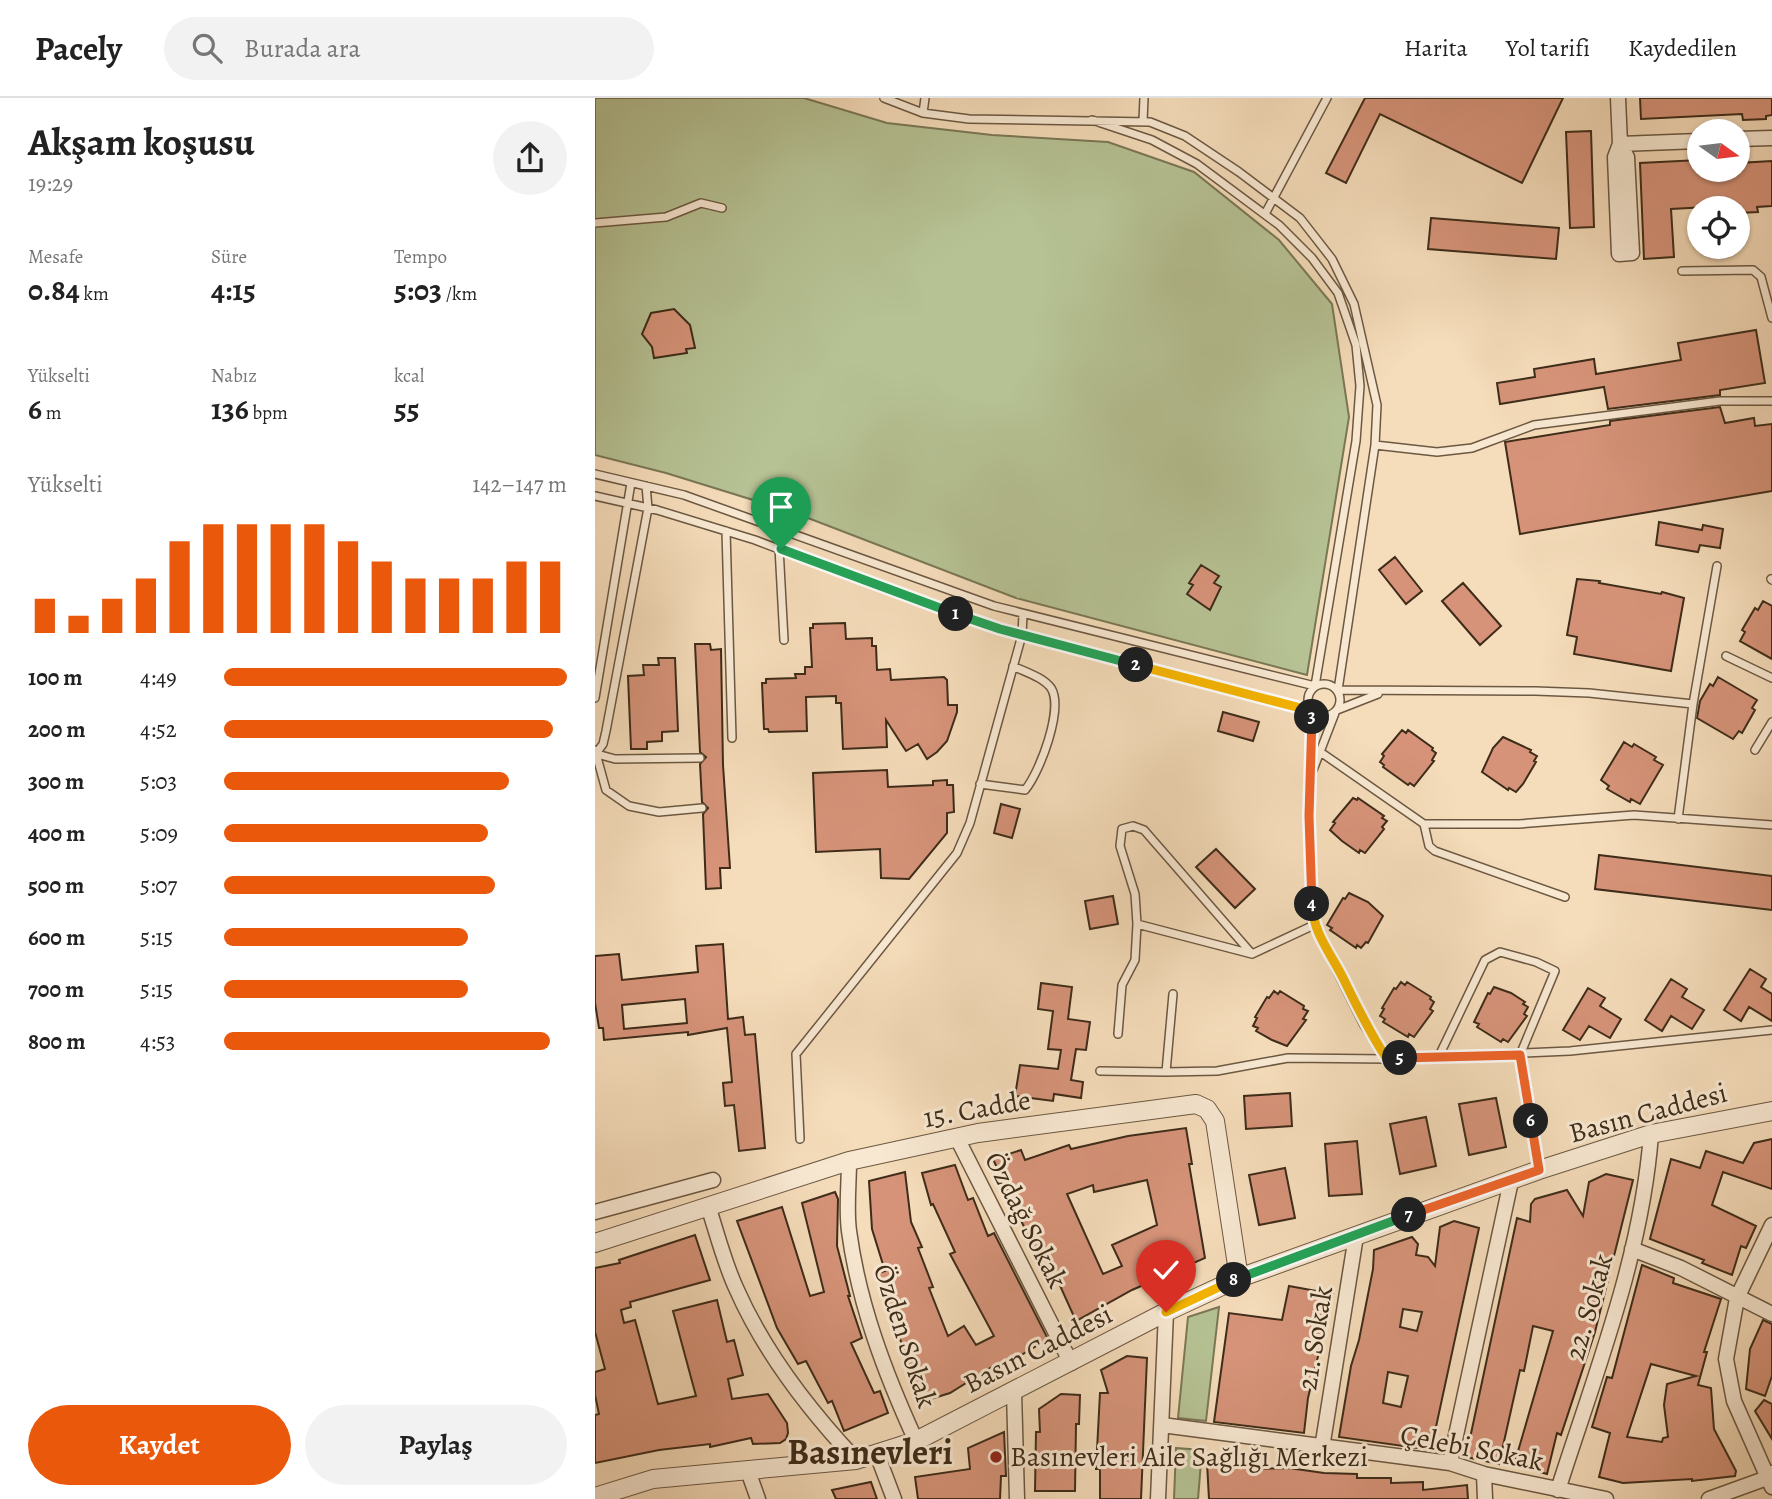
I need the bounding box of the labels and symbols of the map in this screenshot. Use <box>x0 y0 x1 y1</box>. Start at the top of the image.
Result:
north arrow <box>1687 119 1750 182</box>
pin <box>751 477 811 549</box>
pin: 1 <box>939 596 973 632</box>
pin: 2 <box>1119 648 1153 682</box>
pin: 3 <box>1295 700 1329 734</box>
pin: 4 <box>1295 886 1329 922</box>
pin: 5 <box>1383 1040 1417 1076</box>
street label: Basın Caddesi <box>1565 1074 1731 1152</box>
street label: 15. Cadde <box>920 1081 1034 1137</box>
pin: 6 <box>1513 1104 1549 1138</box>
street label: Özdağ Sokak <box>975 1145 1077 1295</box>
pin: 7 <box>1391 1198 1427 1232</box>
pin <box>1136 1240 1196 1312</box>
street label: 22. Sokak <box>1556 1249 1622 1364</box>
street label: Özden Sokak <box>864 1259 946 1413</box>
pin: 8 <box>1217 1262 1251 1298</box>
street label: 21. Sokak <box>1288 1283 1342 1393</box>
street label: Basın Caddesi <box>957 1295 1119 1403</box>
street label: Çelebi Sokak <box>1397 1416 1547 1481</box>
district label: Basınevleri <box>787 1428 953 1476</box>
place label: Basınevleri Aile Sağlığı Merkezi <box>1010 1438 1368 1476</box>
marker: Basınevleri Aile Sağlığı Merkezi <box>988 1449 1004 1465</box>

